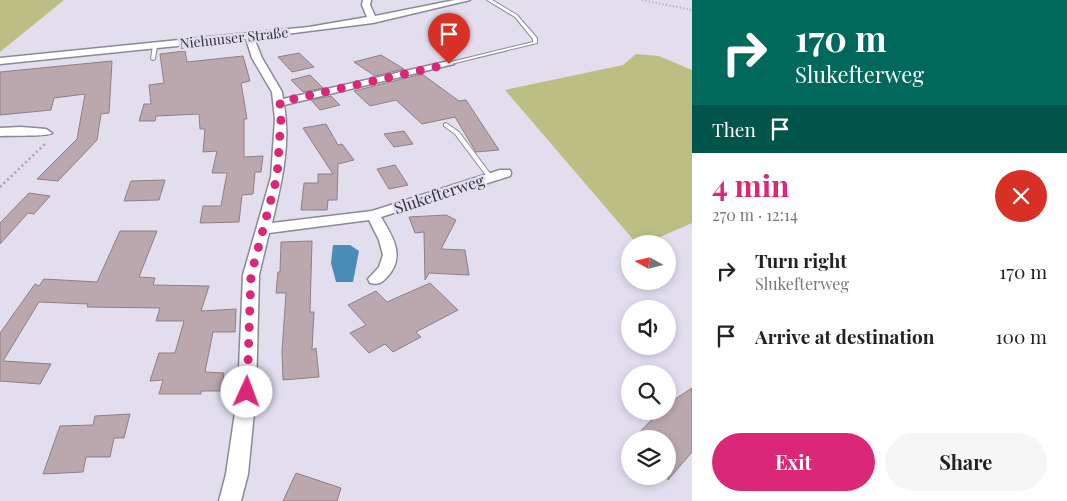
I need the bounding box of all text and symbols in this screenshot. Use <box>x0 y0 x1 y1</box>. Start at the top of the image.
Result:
pin <box>428 13 470 64</box>
text: 170 m <box>795 14 887 61</box>
icon: arrive <box>435 20 463 48</box>
icon: right <box>712 20 777 85</box>
street label: Niehuuser Straße <box>179 22 289 53</box>
text: Slukefterweg <box>795 59 924 89</box>
icon: arrive <box>766 115 794 143</box>
text: Then <box>712 116 756 142</box>
text: 4 min <box>712 165 790 205</box>
street label: Slukefterweg <box>391 169 487 218</box>
button: close <box>995 170 1047 222</box>
text: 270 m · 12:14 <box>712 204 798 225</box>
north arrow <box>621 235 676 290</box>
map controls <box>621 235 676 485</box>
text: Turn right <box>755 247 847 273</box>
icon: right <box>712 257 740 285</box>
text: 170 m <box>999 258 1047 284</box>
text: Slukefterweg <box>755 273 849 294</box>
button: sound <box>621 300 676 355</box>
icon: arrive <box>712 322 740 350</box>
text: Arrive at destination <box>755 323 935 349</box>
text: 100 m <box>996 323 1047 349</box>
position arrow <box>220 365 272 417</box>
button: search <box>621 365 676 420</box>
button: layers <box>621 430 676 485</box>
button: Exit <box>712 433 875 491</box>
button: Share <box>885 433 1047 491</box>

